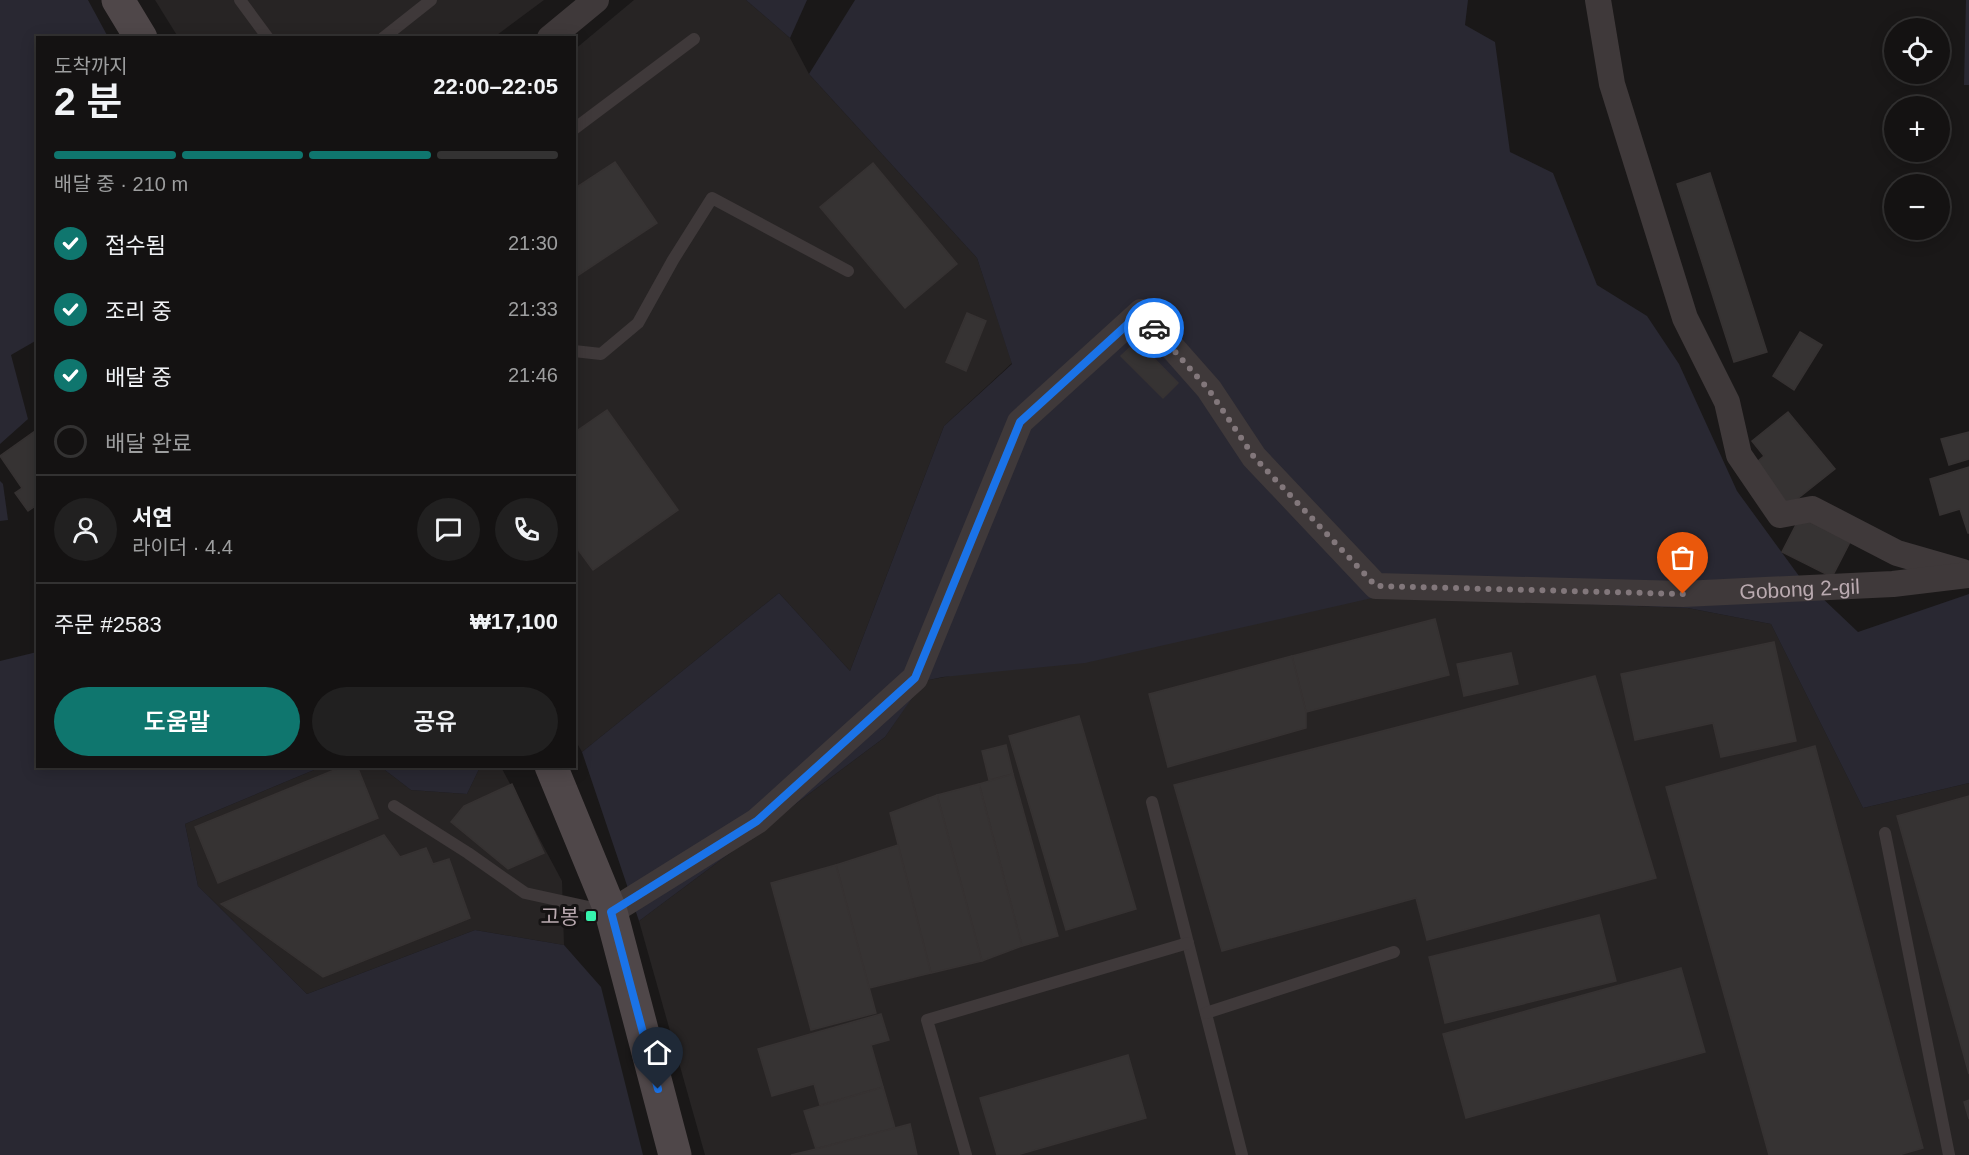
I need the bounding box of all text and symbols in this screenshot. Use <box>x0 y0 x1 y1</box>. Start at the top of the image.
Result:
map controls <box>1884 18 1950 240</box>
button: locate <box>1884 18 1950 84</box>
text: 도착까지 <box>54 55 128 77</box>
text: 22:00–22:05 <box>433 74 558 99</box>
text: 2 분 <box>54 80 122 123</box>
button: + <box>1884 96 1950 162</box>
text: 배달 중 · 210 m <box>54 173 188 195</box>
button: − <box>1884 174 1950 240</box>
icon: check <box>54 227 87 260</box>
text: 21:30 <box>508 232 558 254</box>
text: 접수됨 <box>105 233 166 258</box>
icon: check <box>54 293 87 326</box>
text: 21:33 <box>508 298 558 320</box>
courier <box>1124 298 1184 358</box>
text: 조리 중 <box>105 299 172 324</box>
icon: car <box>1138 312 1171 345</box>
icon: check <box>54 359 87 392</box>
text: 21:46 <box>508 364 558 386</box>
text: 배달 중 <box>105 365 172 390</box>
text: 배달 완료 <box>105 431 192 456</box>
button: person <box>54 498 117 561</box>
button: chat <box>417 498 480 561</box>
button: phone <box>495 498 558 561</box>
text: 서연 <box>132 505 172 530</box>
pin <box>1657 532 1708 594</box>
text: 라이더 · 4.4 <box>132 536 233 558</box>
icon: bag <box>1666 541 1699 574</box>
street label: Gobong 2-gil <box>1739 574 1860 603</box>
text: ₩17,100 <box>470 609 558 634</box>
text: 주문 #2583 <box>54 612 162 637</box>
button: 도움말 <box>54 687 300 756</box>
button: 공유 <box>312 687 558 756</box>
place label: 고봉 <box>540 905 579 928</box>
marker: 고봉 <box>584 909 598 923</box>
pin <box>632 1027 683 1089</box>
icon: home <box>641 1036 674 1069</box>

